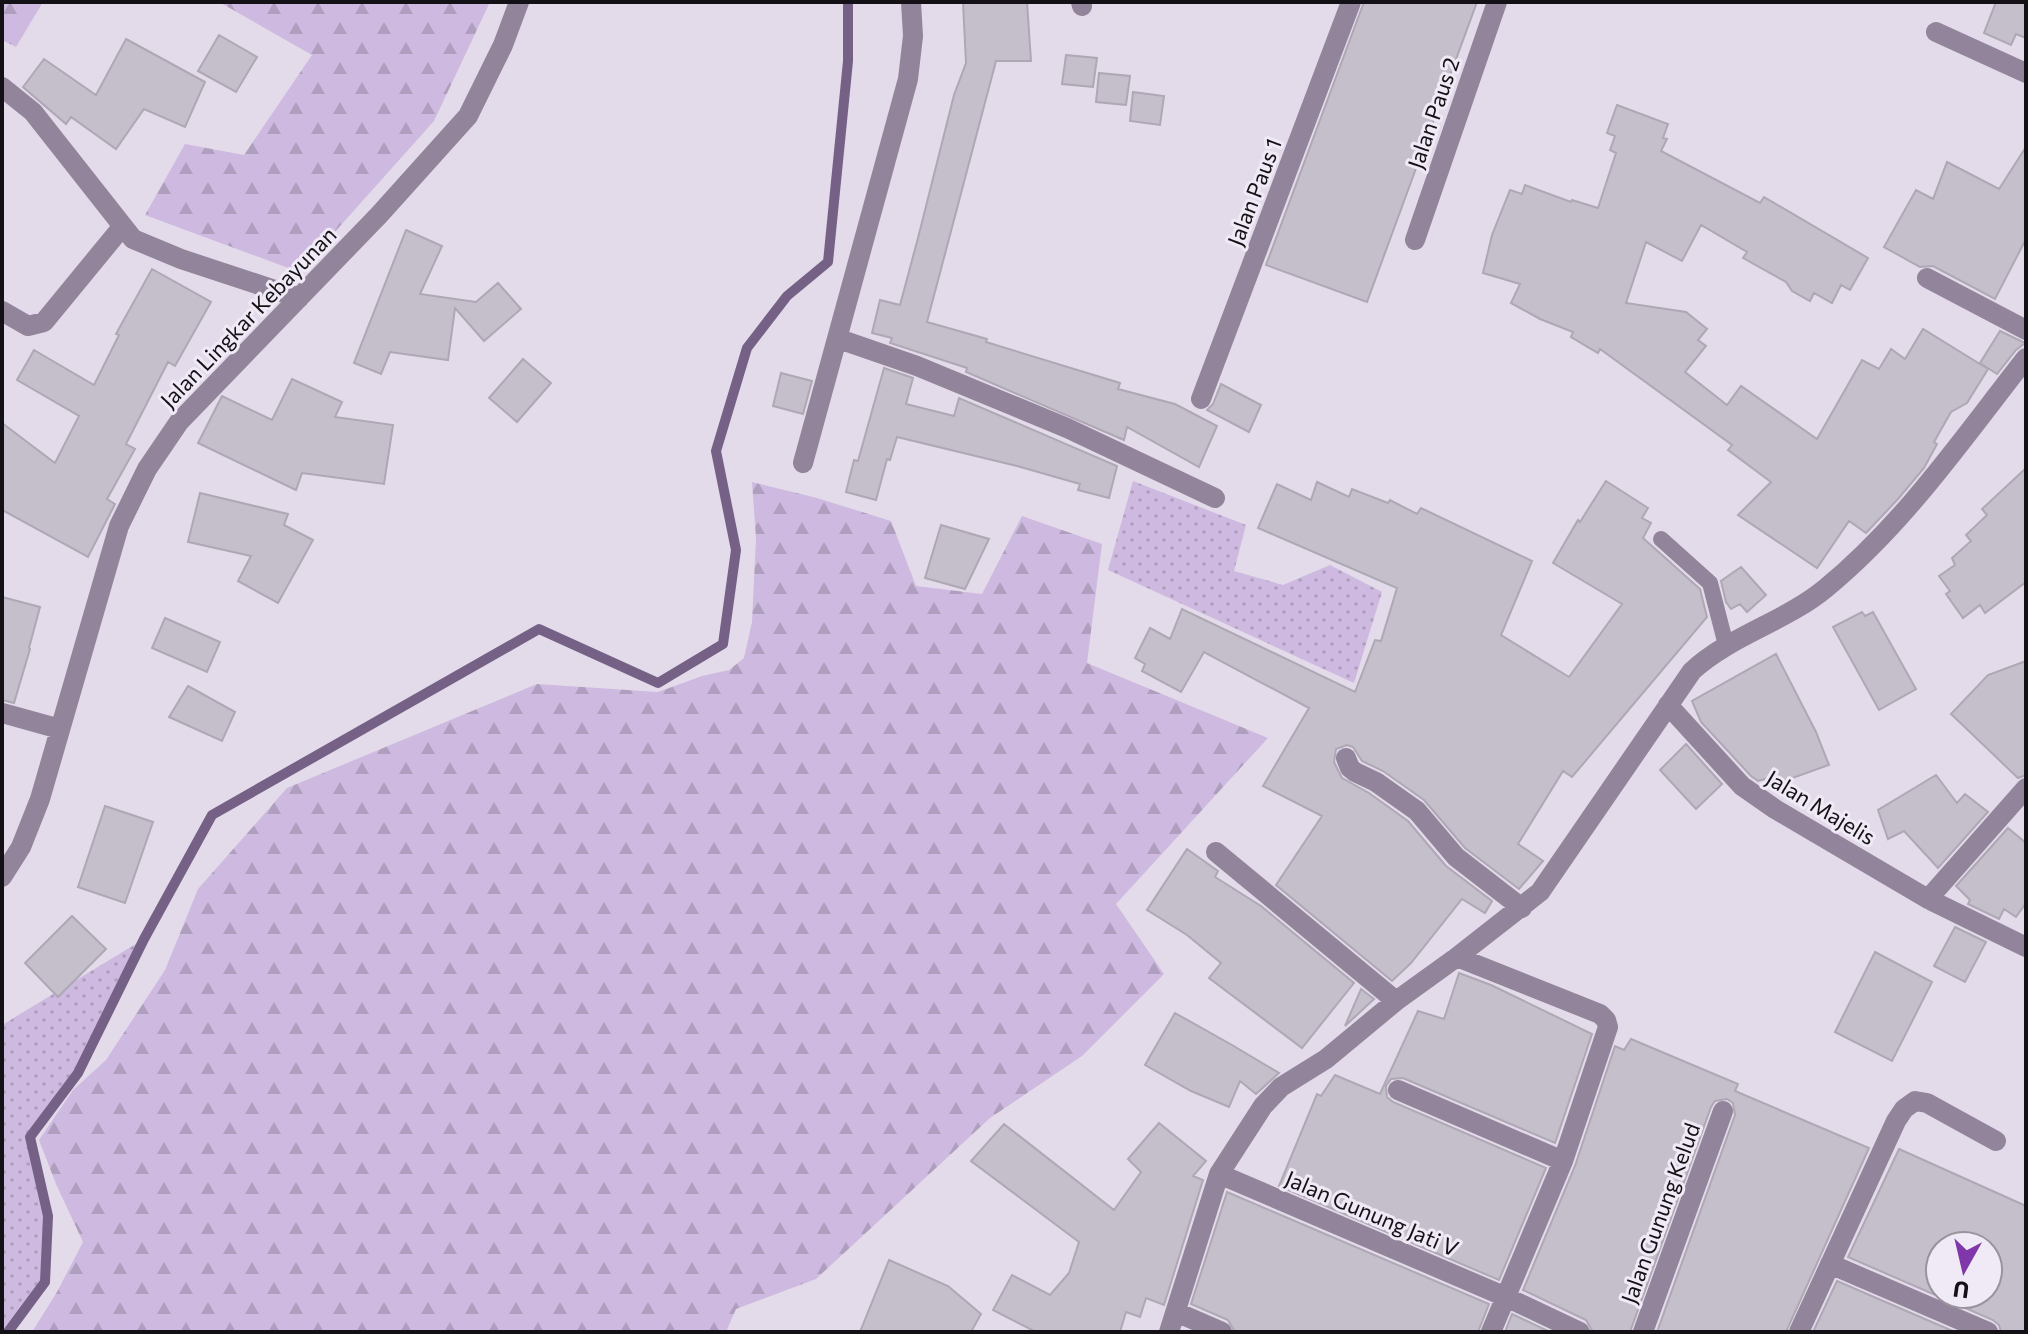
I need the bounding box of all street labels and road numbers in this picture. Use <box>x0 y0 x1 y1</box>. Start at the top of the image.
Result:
street label: Jalan Paus 2 <box>1401 54 1465 172</box>
street label: Jalan Paus 1 <box>1221 134 1287 250</box>
street label: Jalan Lingkar Kebayunan <box>154 221 342 413</box>
street label: Jalan Majelis <box>1761 764 1881 850</box>
street label: Jalan Gunung Kelud <box>1615 1119 1705 1307</box>
street label: Jalan Gunung Jati V <box>1281 1164 1463 1262</box>

